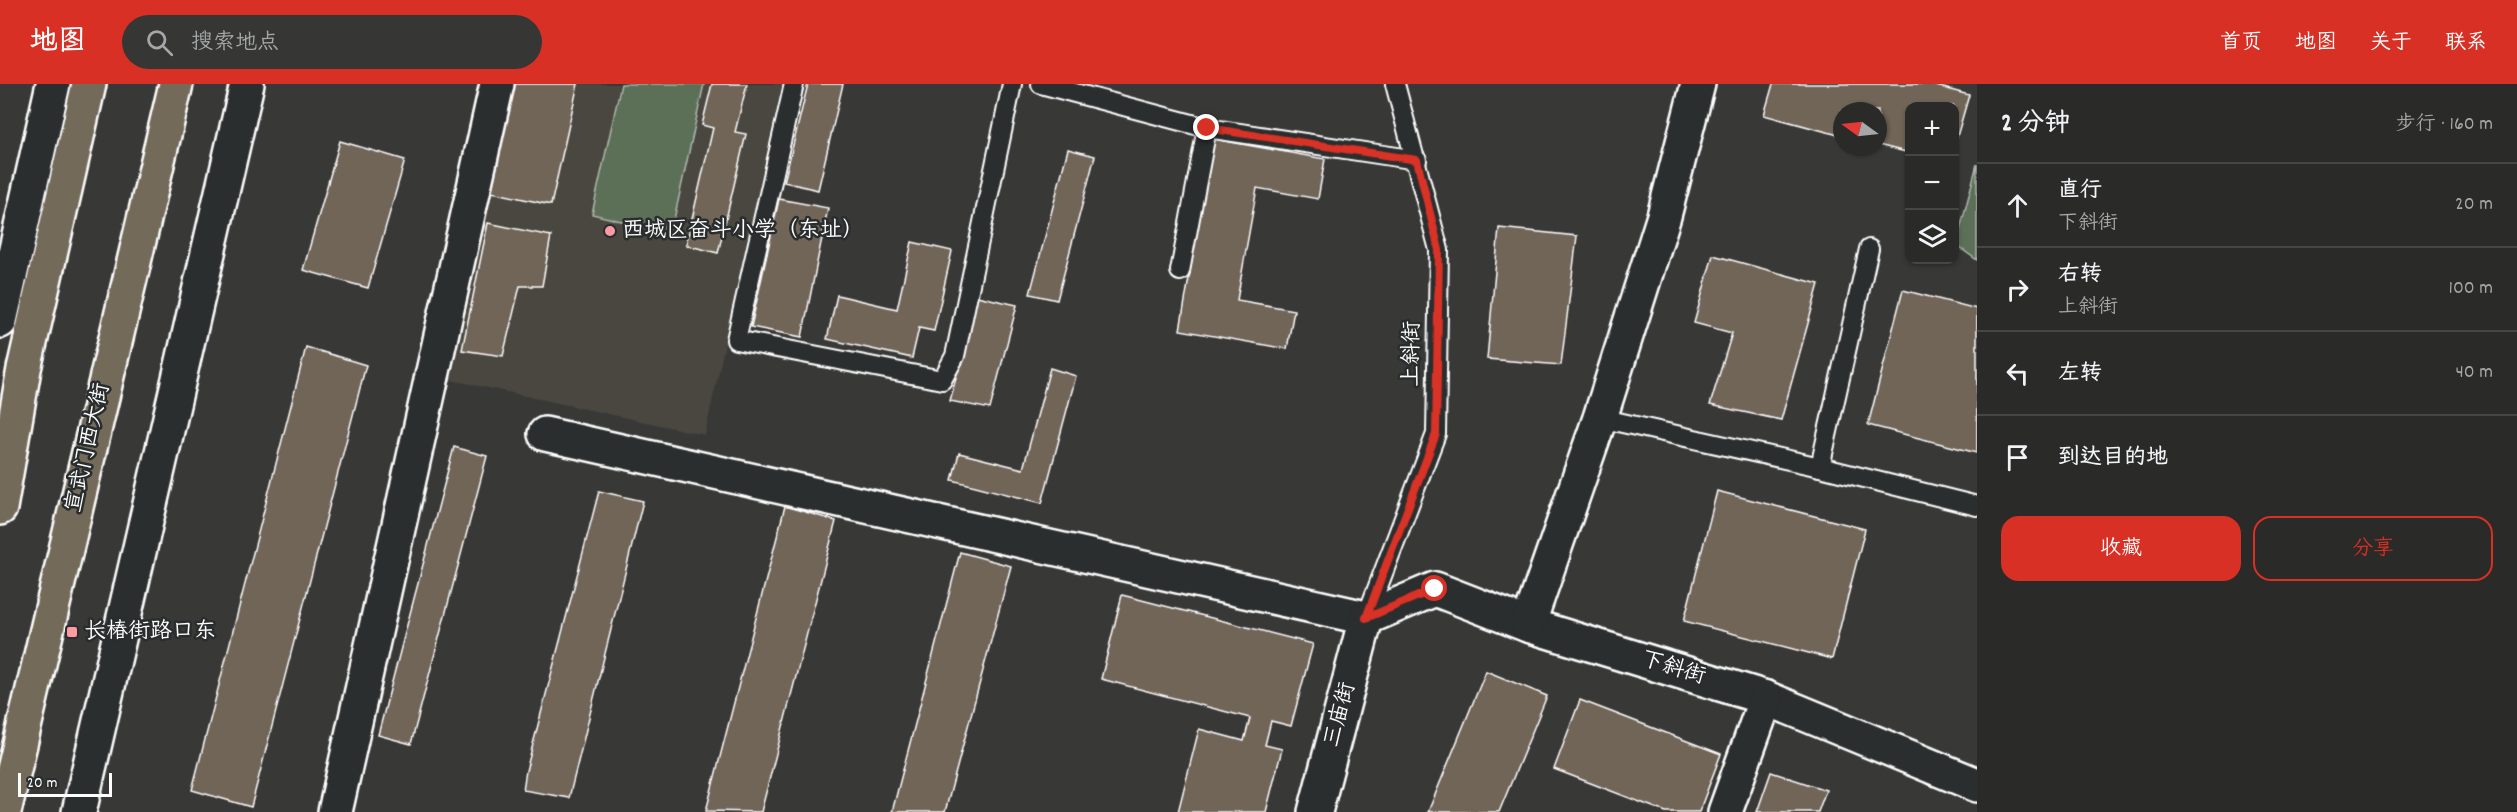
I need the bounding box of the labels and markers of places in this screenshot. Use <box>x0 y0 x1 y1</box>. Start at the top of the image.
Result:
place label: 西城区奋斗小学（东址） <box>622 216 864 247</box>
marker: 西城区奋斗小学（东址） <box>603 224 617 238</box>
place label: 长椿街路口东 <box>84 617 216 648</box>
marker: 长椿街路口东 <box>65 625 79 639</box>

